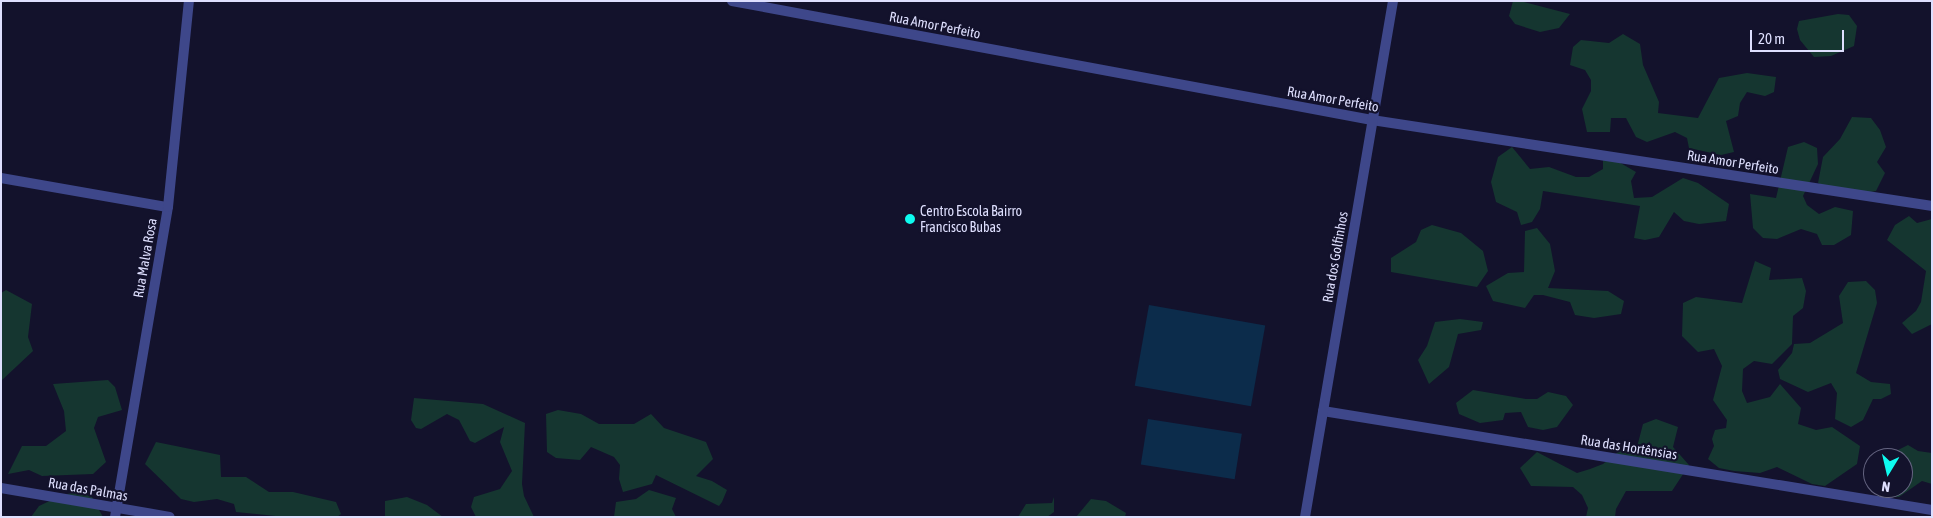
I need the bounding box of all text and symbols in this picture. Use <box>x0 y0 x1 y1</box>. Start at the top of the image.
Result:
street label: Rua Amor Perfeito <box>888 8 982 42</box>
scale bar <box>1753 20 1847 52</box>
text: 20 m <box>1758 30 1785 47</box>
street label: Rua Amor Perfeito <box>1286 83 1380 115</box>
street label: Rua Amor Perfeito <box>1686 146 1780 178</box>
place label: Centro Escola Bairro Francisco Bubas <box>920 203 1022 236</box>
street label: Rua dos Golfinhos <box>1319 210 1351 304</box>
marker: Centro Escola Bairro Francisco Bubas <box>904 213 916 225</box>
street label: Rua Malva Rosa <box>130 217 160 299</box>
street label: Rua das Hortênsias <box>1580 431 1678 463</box>
north arrow <box>1863 448 1913 498</box>
street label: Rua das Palmas <box>47 474 129 504</box>
text: N <box>1880 478 1891 495</box>

